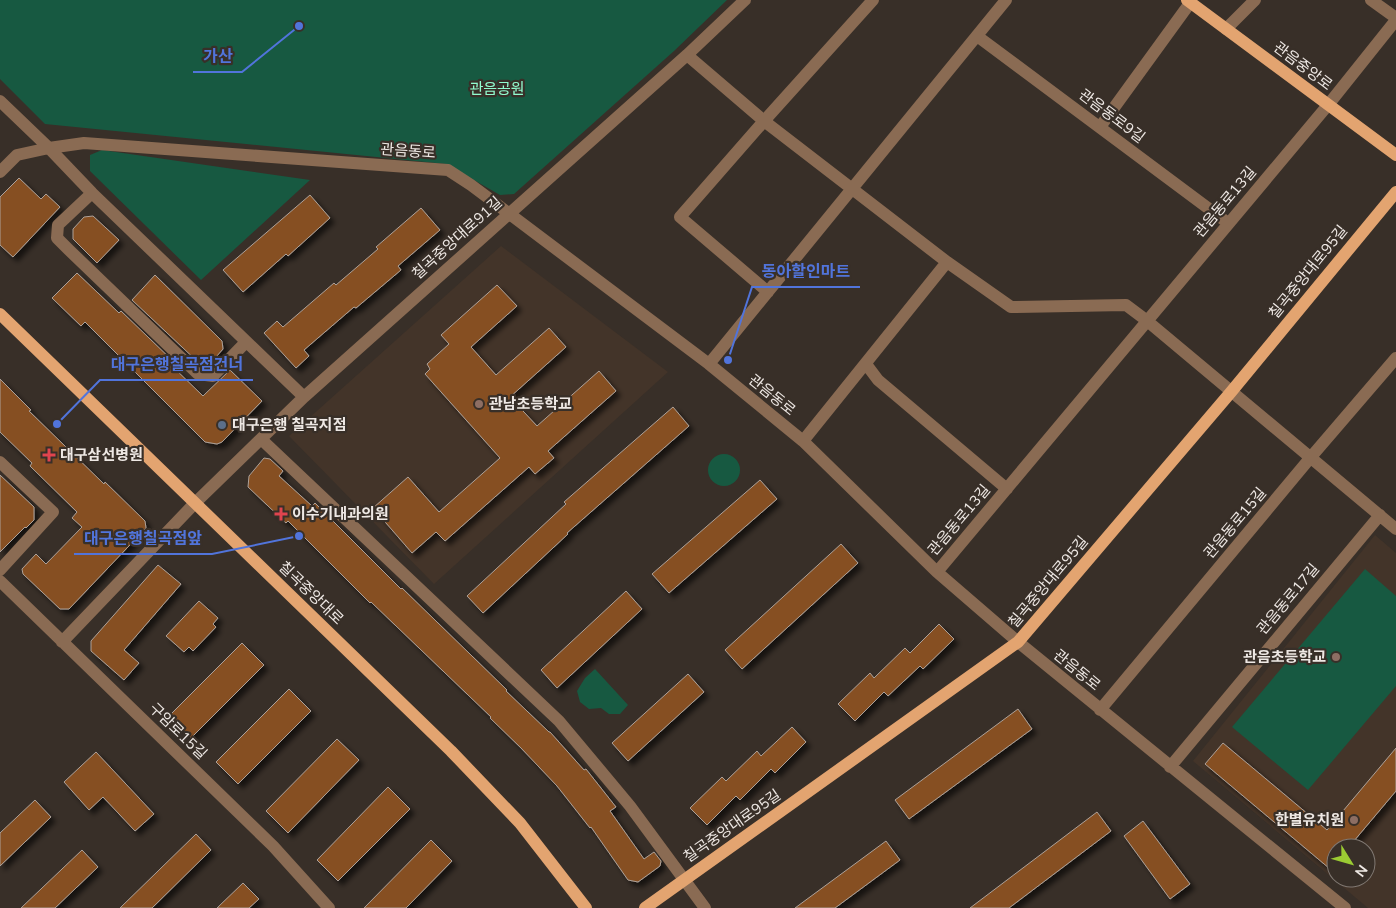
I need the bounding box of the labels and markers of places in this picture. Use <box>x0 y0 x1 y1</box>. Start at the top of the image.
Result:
callout: 가산 <box>193 41 242 72</box>
callout: 동아할인마트 <box>752 256 860 287</box>
callout: 대구은행칠곡점건너 <box>100 349 253 380</box>
place label: 관남초등학교 <box>489 394 572 414</box>
marker: 관남초등학교 <box>473 398 485 410</box>
place label: 대구은행 칠곡지점 <box>232 415 346 435</box>
marker: 대구은행 칠곡지점 <box>216 419 228 431</box>
place label: 대구삼선병원 <box>60 445 143 465</box>
marker: 대구삼선병원 <box>42 448 56 462</box>
place label: 이수기내과의원 <box>292 504 389 524</box>
marker: 이수기내과의원 <box>274 507 288 521</box>
callout: 대구은행칠곡점앞 <box>74 523 212 554</box>
place label: 관음초등학교 <box>1243 647 1326 667</box>
marker: 관음초등학교 <box>1330 651 1342 663</box>
place label: 한별유치원 <box>1275 810 1344 830</box>
marker: 한별유치원 <box>1348 814 1360 826</box>

